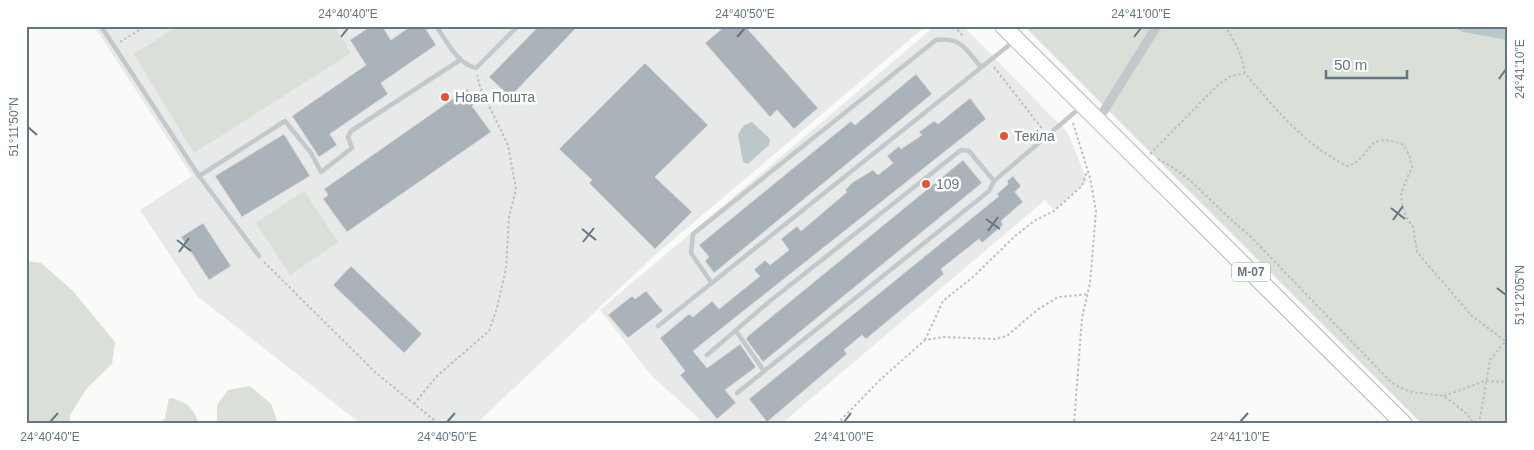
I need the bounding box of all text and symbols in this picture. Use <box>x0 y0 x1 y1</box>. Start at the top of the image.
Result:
text: 24°40'40"E <box>318 7 378 21</box>
text: 24°40'50"E <box>715 7 775 21</box>
text: 24°41'00"E <box>1111 7 1171 21</box>
text: 24°41'10"E <box>1513 39 1527 99</box>
scale bar <box>1326 48 1408 80</box>
text: 50 m <box>1334 56 1367 73</box>
place label: Нова Пошта <box>455 89 535 105</box>
marker: Нова Пошта <box>439 91 451 103</box>
text: 51°11'50"N <box>7 97 21 157</box>
place label: Текіла <box>1014 128 1055 144</box>
marker: Текіла <box>998 130 1010 142</box>
place label: 109 <box>936 176 960 192</box>
marker: 109 <box>920 178 932 190</box>
road number: М-07 <box>1232 262 1270 282</box>
text: 51°12'05"N <box>1513 265 1527 325</box>
text: 24°40'40"E <box>20 430 80 444</box>
text: 24°40'50"E <box>417 430 477 444</box>
text: 24°41'00"E <box>814 430 874 444</box>
text: 24°41'10"E <box>1210 430 1270 444</box>

